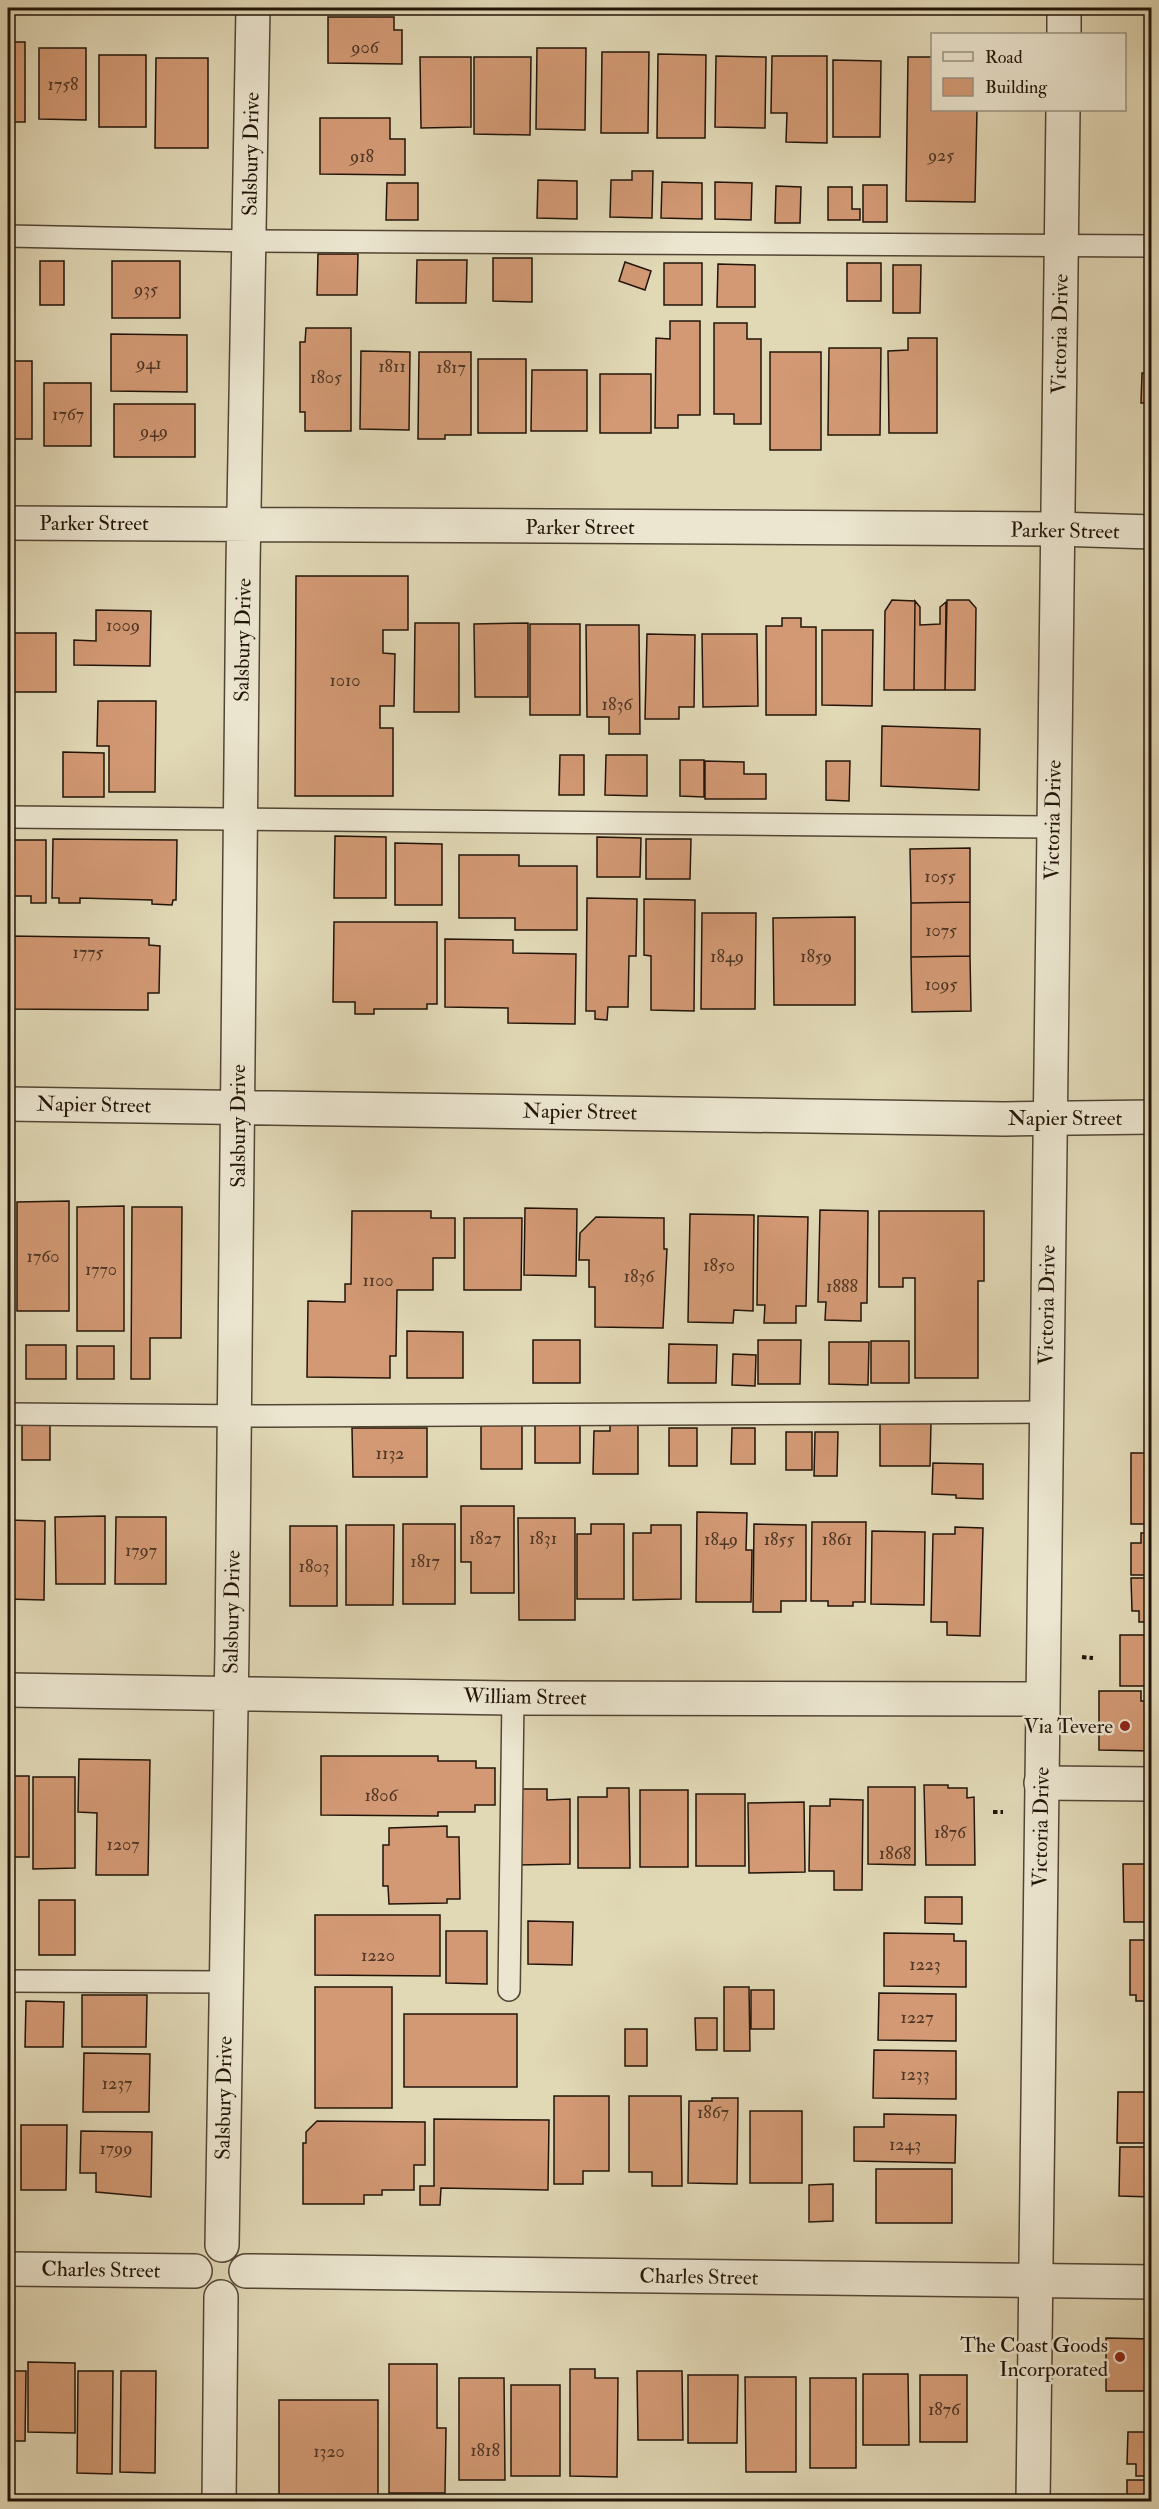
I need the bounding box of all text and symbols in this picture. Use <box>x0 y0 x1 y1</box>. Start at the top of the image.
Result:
legend <box>931 33 1126 111</box>
house number: 906 <box>349 36 380 59</box>
text: Road <box>985 46 1023 69</box>
house number: 1758 <box>47 73 79 96</box>
text: Building <box>985 76 1048 99</box>
street label: Salsbury Drive <box>236 92 266 216</box>
house number: 925 <box>926 144 954 167</box>
house number: 918 <box>348 145 374 168</box>
street label: Victoria Drive <box>1045 273 1075 394</box>
house number: 935 <box>132 278 158 301</box>
house number: 941 <box>134 352 162 375</box>
house number: 1811 <box>378 355 406 378</box>
house number: 1817 <box>436 356 466 379</box>
house number: 1805 <box>310 366 342 389</box>
house number: 1767 <box>52 403 84 426</box>
house number: 949 <box>138 420 168 443</box>
street label: Parker Street <box>39 510 149 537</box>
street label: Parker Street <box>525 514 635 541</box>
street label: Parker Street <box>1010 517 1120 545</box>
street label: Salsbury Drive <box>228 578 258 702</box>
house number: 1009 <box>106 614 140 637</box>
house number: 1010 <box>330 669 360 692</box>
house number: 1836 <box>602 693 633 716</box>
street label: Victoria Drive <box>1038 759 1068 880</box>
house number: 1055 <box>924 865 956 888</box>
house number: 1075 <box>925 919 957 942</box>
house number: 1775 <box>73 941 104 964</box>
house number: 1849 <box>710 945 744 968</box>
house number: 1859 <box>800 945 832 968</box>
house number: 1095 <box>925 973 957 996</box>
street label: Salsbury Drive <box>225 1064 252 1188</box>
street label: Napier Street <box>36 1091 152 1120</box>
street label: Napier Street <box>522 1098 638 1127</box>
street label: Napier Street <box>1008 1105 1122 1132</box>
street label: Victoria Drive <box>1032 1244 1062 1365</box>
house number: 1760 <box>27 1245 60 1268</box>
house number: 1850 <box>703 1254 735 1277</box>
house number: 1770 <box>85 1258 117 1281</box>
house number: 1836 <box>624 1265 655 1288</box>
house number: 1100 <box>362 1269 394 1292</box>
house number: 1888 <box>826 1275 858 1298</box>
house number: 1132 <box>376 1442 404 1465</box>
house number: 1827 <box>469 1527 501 1550</box>
house number: 1831 <box>529 1527 557 1550</box>
house number: 1849 <box>704 1528 738 1551</box>
house number: 1855 <box>764 1528 794 1551</box>
house number: 1861 <box>822 1528 852 1551</box>
house number: 1797 <box>125 1539 157 1562</box>
street label: Salsbury Drive <box>217 1550 247 1674</box>
house number: 1817 <box>410 1550 440 1573</box>
house number: 1803 <box>298 1555 330 1578</box>
street label: William Street <box>462 1682 587 1712</box>
place label: Via Tevere <box>1024 1713 1113 1740</box>
marker: Via Tevere <box>1118 1719 1132 1733</box>
street label: Victoria Drive <box>1026 1766 1056 1887</box>
house number: 1806 <box>364 1784 399 1807</box>
house number: 1876 <box>934 1821 967 1844</box>
house number: 1207 <box>106 1833 140 1856</box>
house number: 1868 <box>879 1842 911 1865</box>
house number: 1220 <box>361 1944 395 1967</box>
house number: 1223 <box>909 1953 941 1976</box>
house number: 1227 <box>901 2006 933 2029</box>
street label: Salsbury Drive <box>209 2036 239 2160</box>
house number: 1233 <box>900 2063 930 2086</box>
house number: 1237 <box>102 2072 132 2095</box>
house number: 1867 <box>697 2101 729 2124</box>
house number: 1243 <box>889 2133 921 2156</box>
house number: 1799 <box>99 2137 133 2160</box>
street label: Charles Street <box>41 2255 161 2285</box>
street label: Charles Street <box>639 2262 759 2292</box>
place label: The Coast Goods Incorporated <box>960 2332 1109 2383</box>
marker: The Coast Goods Incorporated <box>1113 2350 1127 2364</box>
house number: 1876 <box>928 2398 961 2421</box>
house number: 1818 <box>470 2439 500 2462</box>
house number: 1320 <box>313 2440 345 2463</box>

